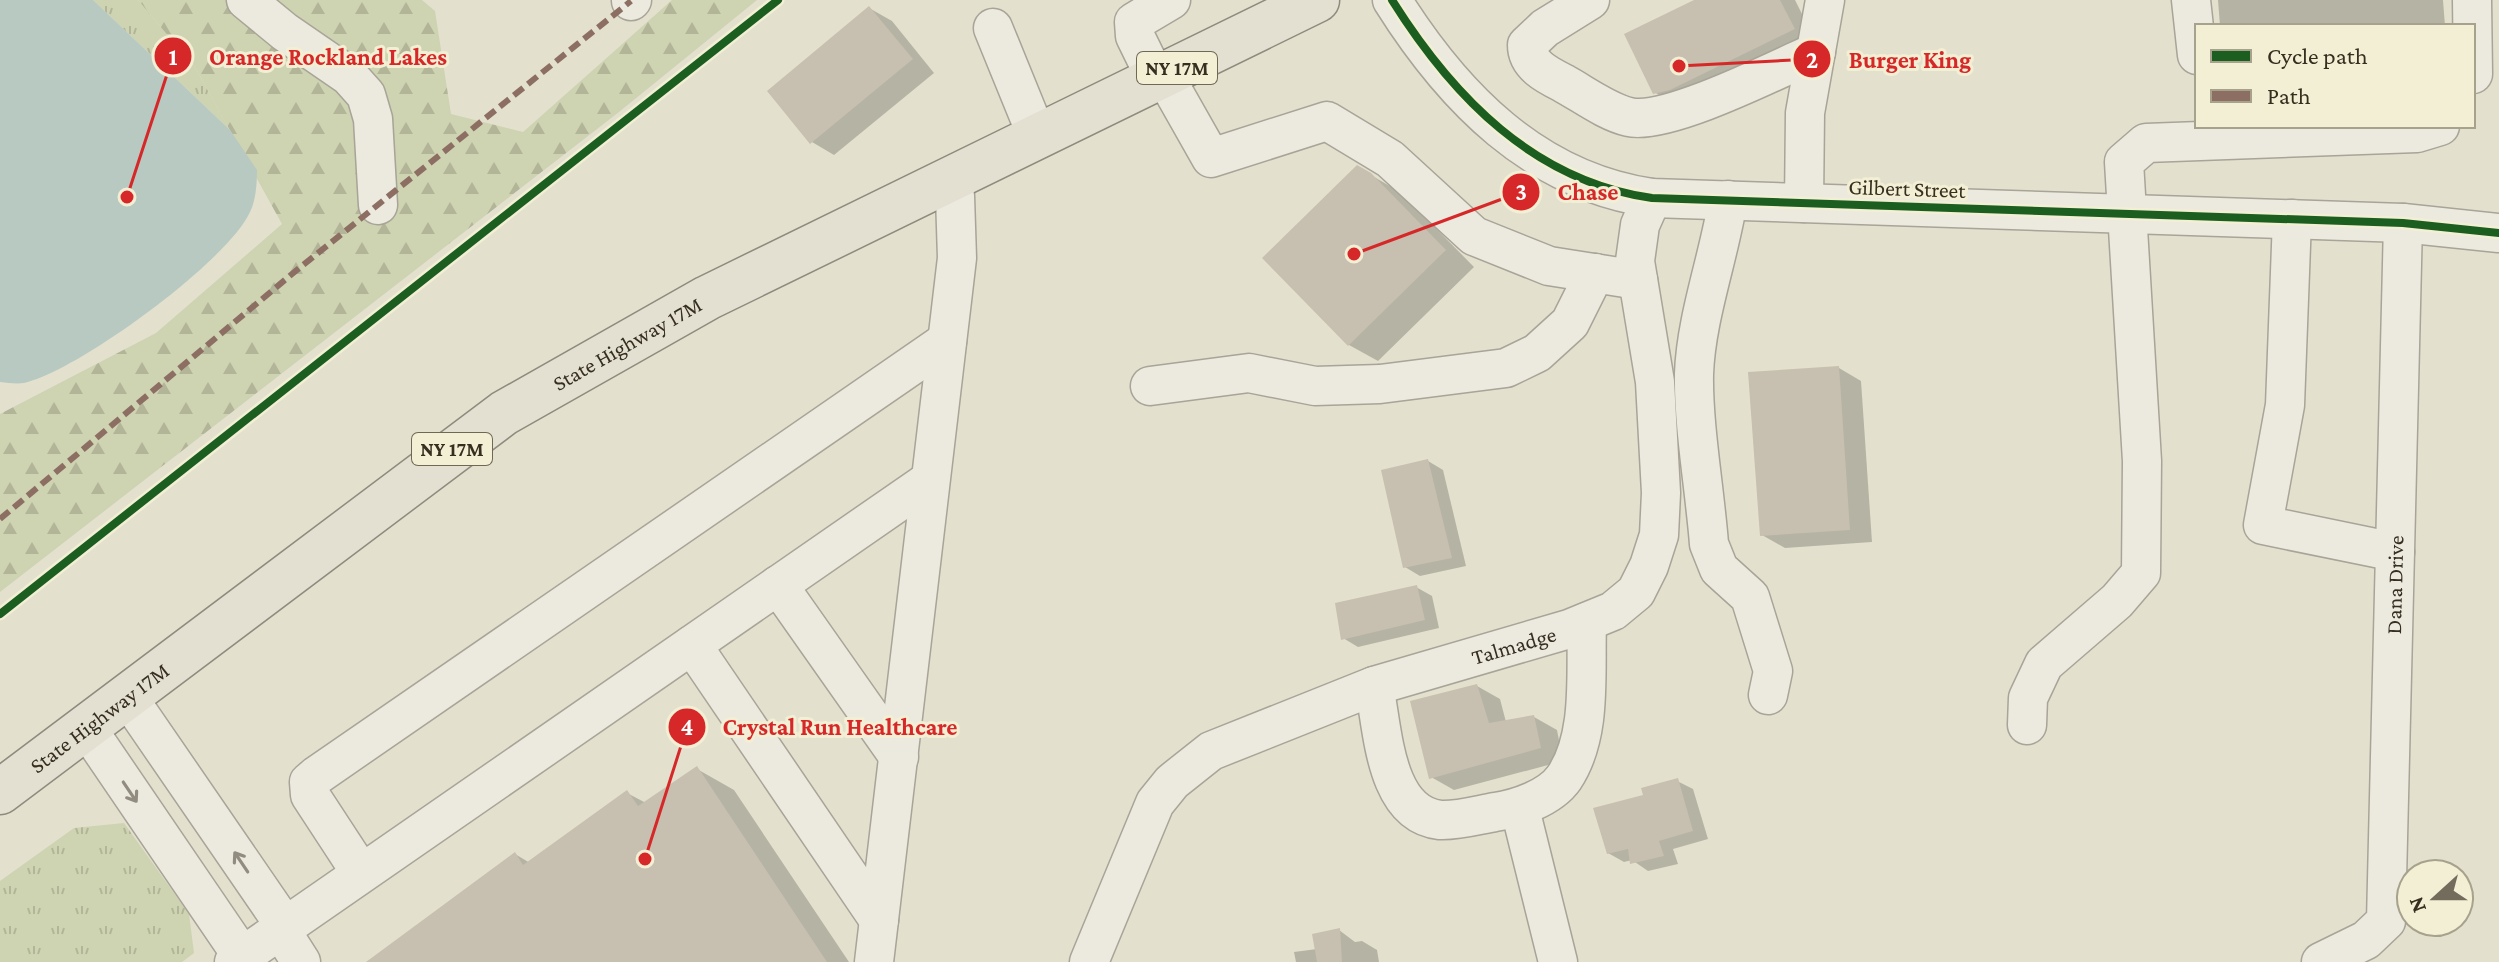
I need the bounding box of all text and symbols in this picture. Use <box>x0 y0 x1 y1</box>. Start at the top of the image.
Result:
legend <box>2195 24 2475 128</box>
callout: Orange Rockland Lakes <box>153 32 463 80</box>
callout: Burger King <box>1792 35 1987 83</box>
text: Cycle path <box>2267 42 2368 69</box>
text: 1 <box>169 43 178 70</box>
text: Orange Rockland Lakes <box>209 43 447 70</box>
text: 2 <box>1806 46 1818 73</box>
text: Burger King <box>1849 46 1971 73</box>
road number: NY 17M <box>1137 52 1217 84</box>
text: Path <box>2267 82 2311 109</box>
callout: Chase <box>1501 168 1634 216</box>
street label: Gilbert Street <box>1848 174 1967 203</box>
text: 3 <box>1515 178 1527 205</box>
text: Chase <box>1558 178 1618 205</box>
street label: State Highway 17M <box>548 292 706 396</box>
road number: NY 17M <box>412 433 492 465</box>
street label: Dana Drive <box>2381 535 2408 635</box>
street label: Talmadge <box>1469 621 1559 670</box>
street label: State Highway 17M <box>25 658 174 778</box>
callout: Crystal Run Healthcare <box>667 703 974 751</box>
text: 4 <box>681 713 694 740</box>
text: Crystal Run Healthcare <box>723 713 957 740</box>
one-way arrow <box>122 780 138 802</box>
one-way arrow <box>233 851 249 873</box>
north arrow <box>2395 858 2475 938</box>
text: N <box>2402 894 2431 916</box>

